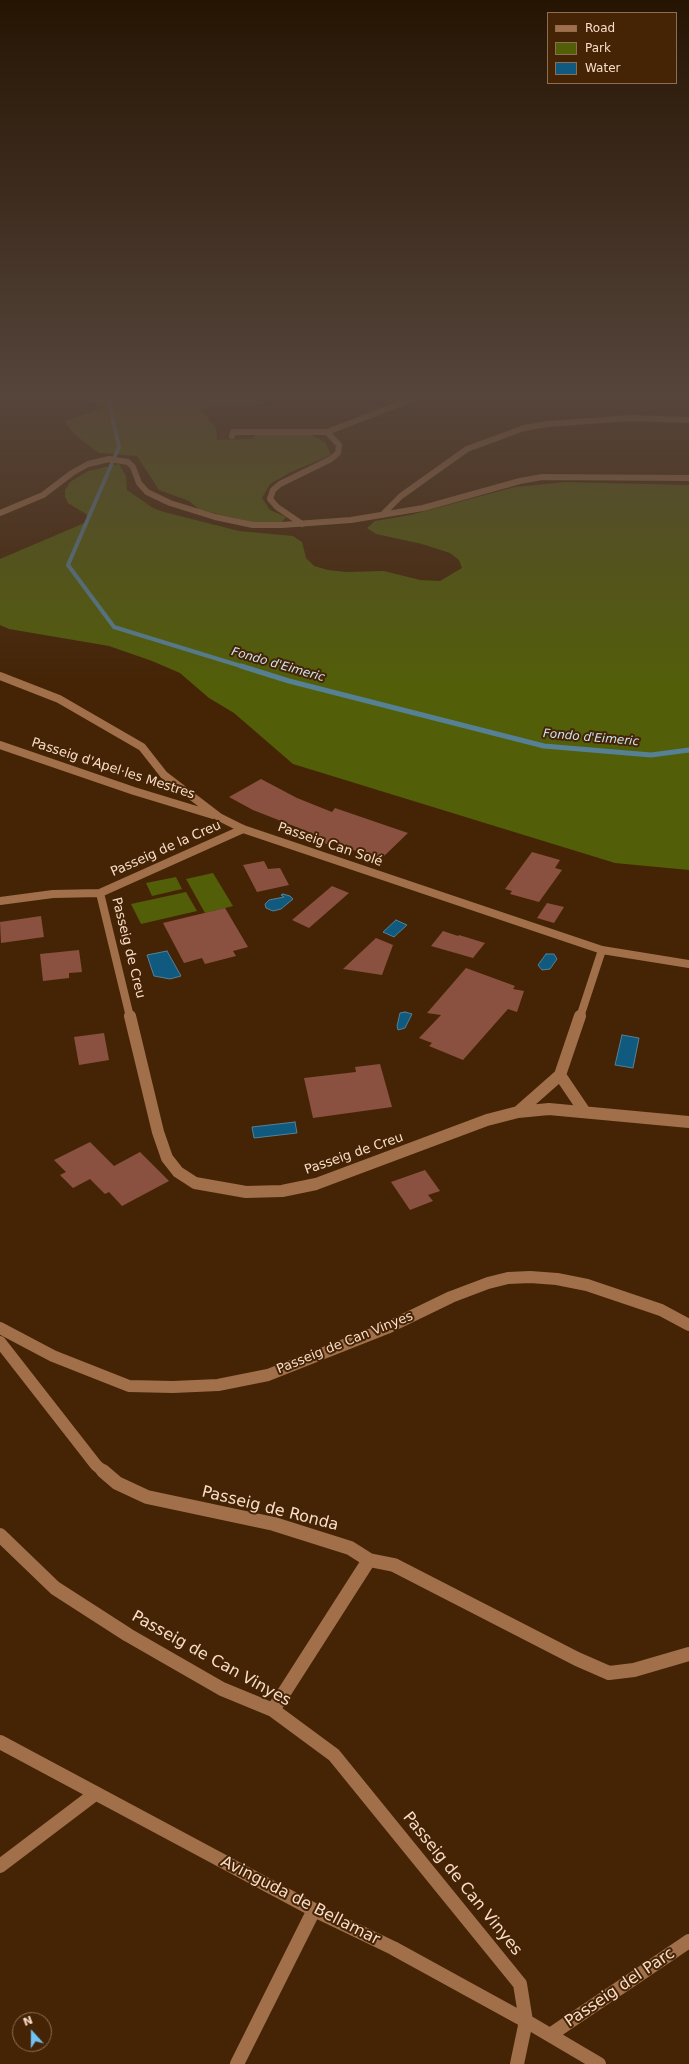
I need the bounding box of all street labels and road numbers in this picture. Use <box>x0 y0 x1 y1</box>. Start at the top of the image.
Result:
street label: Passeig d'Apel·les Mestres <box>29 735 197 803</box>
street label: Passeig de la Creu <box>108 818 224 880</box>
street label: Passeig Can Solé <box>275 820 385 870</box>
street label: Passeig de Creu <box>108 896 148 1000</box>
street label: Passeig de Creu <box>303 1130 405 1178</box>
street label: Passeig de Can Vinyes <box>275 1309 415 1377</box>
street label: Passeig de Ronda <box>200 1483 340 1535</box>
street label: Passeig de Can Vinyes <box>128 1607 294 1711</box>
street label: Passeig de Can Vinyes <box>398 1808 526 1960</box>
street label: Avinguda de Bellamar <box>217 1853 383 1949</box>
street label: Passeig del Parc <box>561 1944 679 2032</box>

